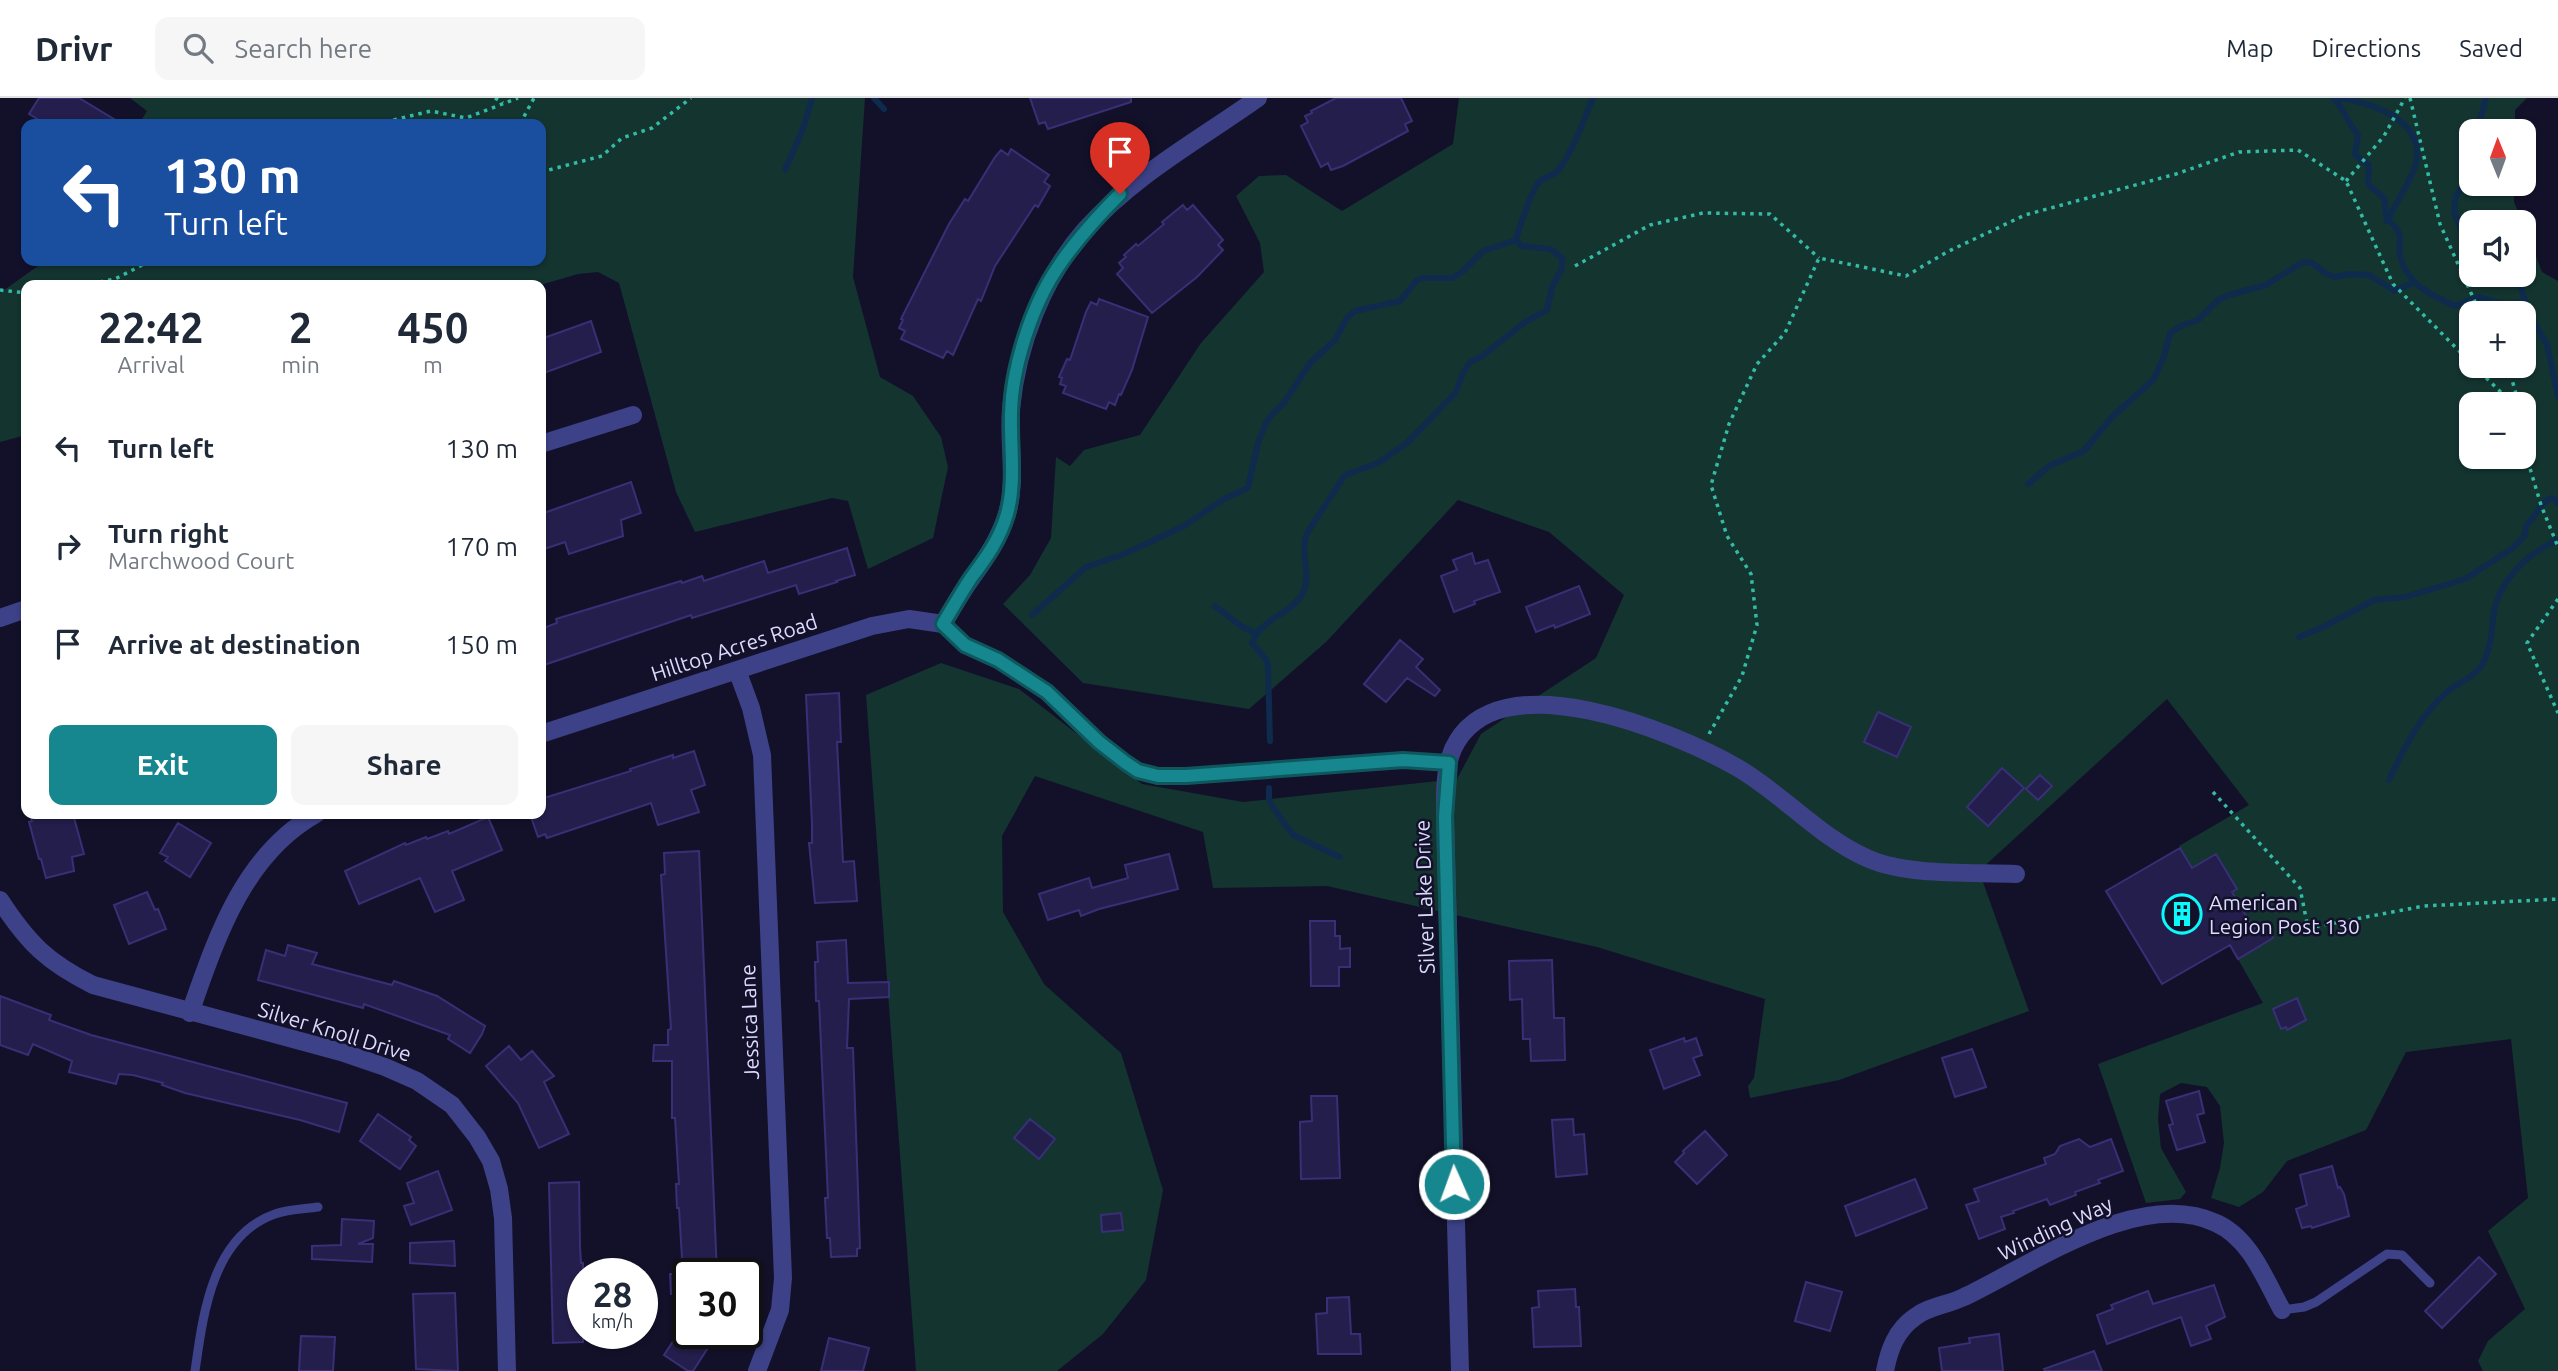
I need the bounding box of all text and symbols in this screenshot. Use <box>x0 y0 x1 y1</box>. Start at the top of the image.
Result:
search box <box>155 17 645 80</box>
icon: search <box>179 29 217 67</box>
text: Drivr <box>35 30 113 67</box>
text: Search here <box>235 34 372 63</box>
text: Map <box>2226 35 2273 62</box>
text: Directions <box>2311 35 2421 62</box>
text: Saved <box>2459 35 2523 62</box>
north arrow <box>2459 119 2536 196</box>
map controls <box>2459 119 2536 469</box>
pin <box>1090 122 1150 194</box>
icon: arrive <box>1101 133 1139 171</box>
icon: left <box>49 147 140 238</box>
text: 130 m <box>164 147 301 202</box>
text: Turn left <box>164 205 288 241</box>
button: sound <box>2459 210 2536 287</box>
button: + <box>2459 301 2536 378</box>
text: 22:42 <box>99 304 204 351</box>
text: 2 <box>289 304 312 351</box>
text: 450 <box>397 304 468 351</box>
text: Arrival <box>118 352 185 377</box>
text: min <box>281 352 320 377</box>
text: m <box>423 352 443 377</box>
button: − <box>2459 392 2536 469</box>
icon: left <box>49 429 87 467</box>
text: Turn left <box>108 434 214 463</box>
text: 130 m <box>446 434 518 463</box>
text: Turn right <box>108 519 229 548</box>
icon: right <box>49 527 87 565</box>
text: 170 m <box>446 532 518 561</box>
text: Marchwood Court <box>108 548 294 573</box>
street label: Hilltop Acres Road <box>648 609 820 685</box>
icon: arrive <box>49 625 87 663</box>
text: Arrive at destination <box>108 630 361 659</box>
text: 150 m <box>446 630 518 659</box>
button: Exit <box>49 725 277 805</box>
button: Share <box>291 725 518 805</box>
street label: Silver Lake Drive <box>1409 820 1439 974</box>
place label: American Legion Post 130 <box>2209 890 2360 938</box>
building icon: American Legion Post 130 <box>2161 893 2203 935</box>
street label: Jessica Lane <box>735 964 763 1080</box>
street label: Silver Knoll Drive <box>256 996 414 1066</box>
position arrow <box>1417 1147 1491 1221</box>
street label: Winding Way <box>1994 1191 2116 1265</box>
speed limit sign: 30 <box>672 1258 763 1349</box>
text: 28 <box>593 1274 632 1314</box>
text: km/h <box>592 1311 633 1331</box>

